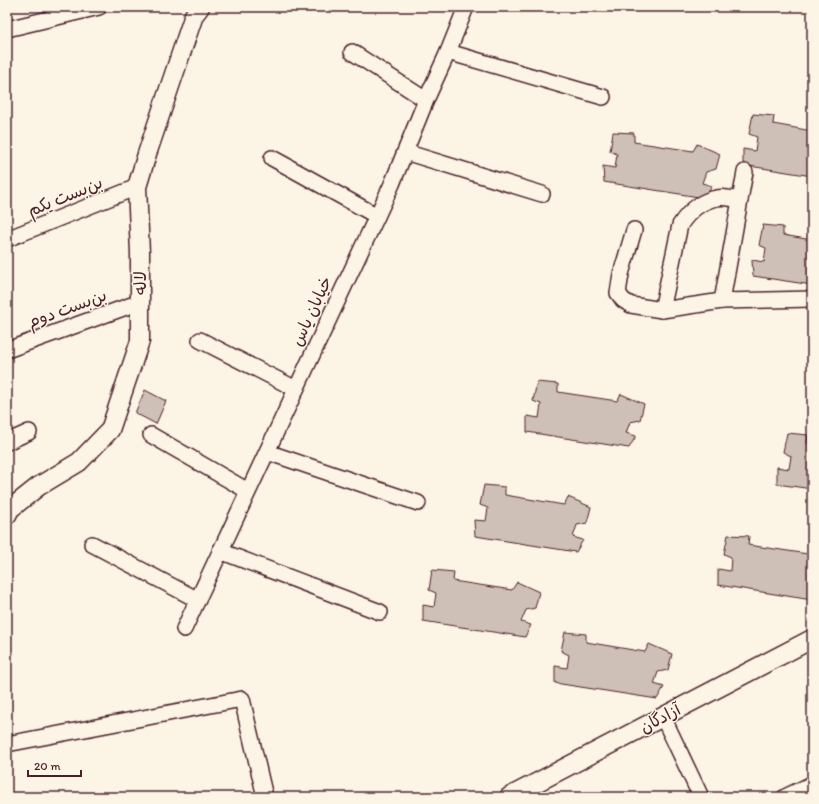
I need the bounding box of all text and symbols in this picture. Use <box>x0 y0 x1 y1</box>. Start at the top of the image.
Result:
street label: بن‌بست یکم <box>25 172 107 223</box>
street label: لاله <box>130 271 150 295</box>
street label: خیابان یاس <box>286 273 336 349</box>
street label: بن‌بست دوم <box>25 284 111 335</box>
street label: آزادگان <box>636 699 685 737</box>
scale bar <box>28 752 81 778</box>
text: 20 m <box>34 759 61 773</box>

